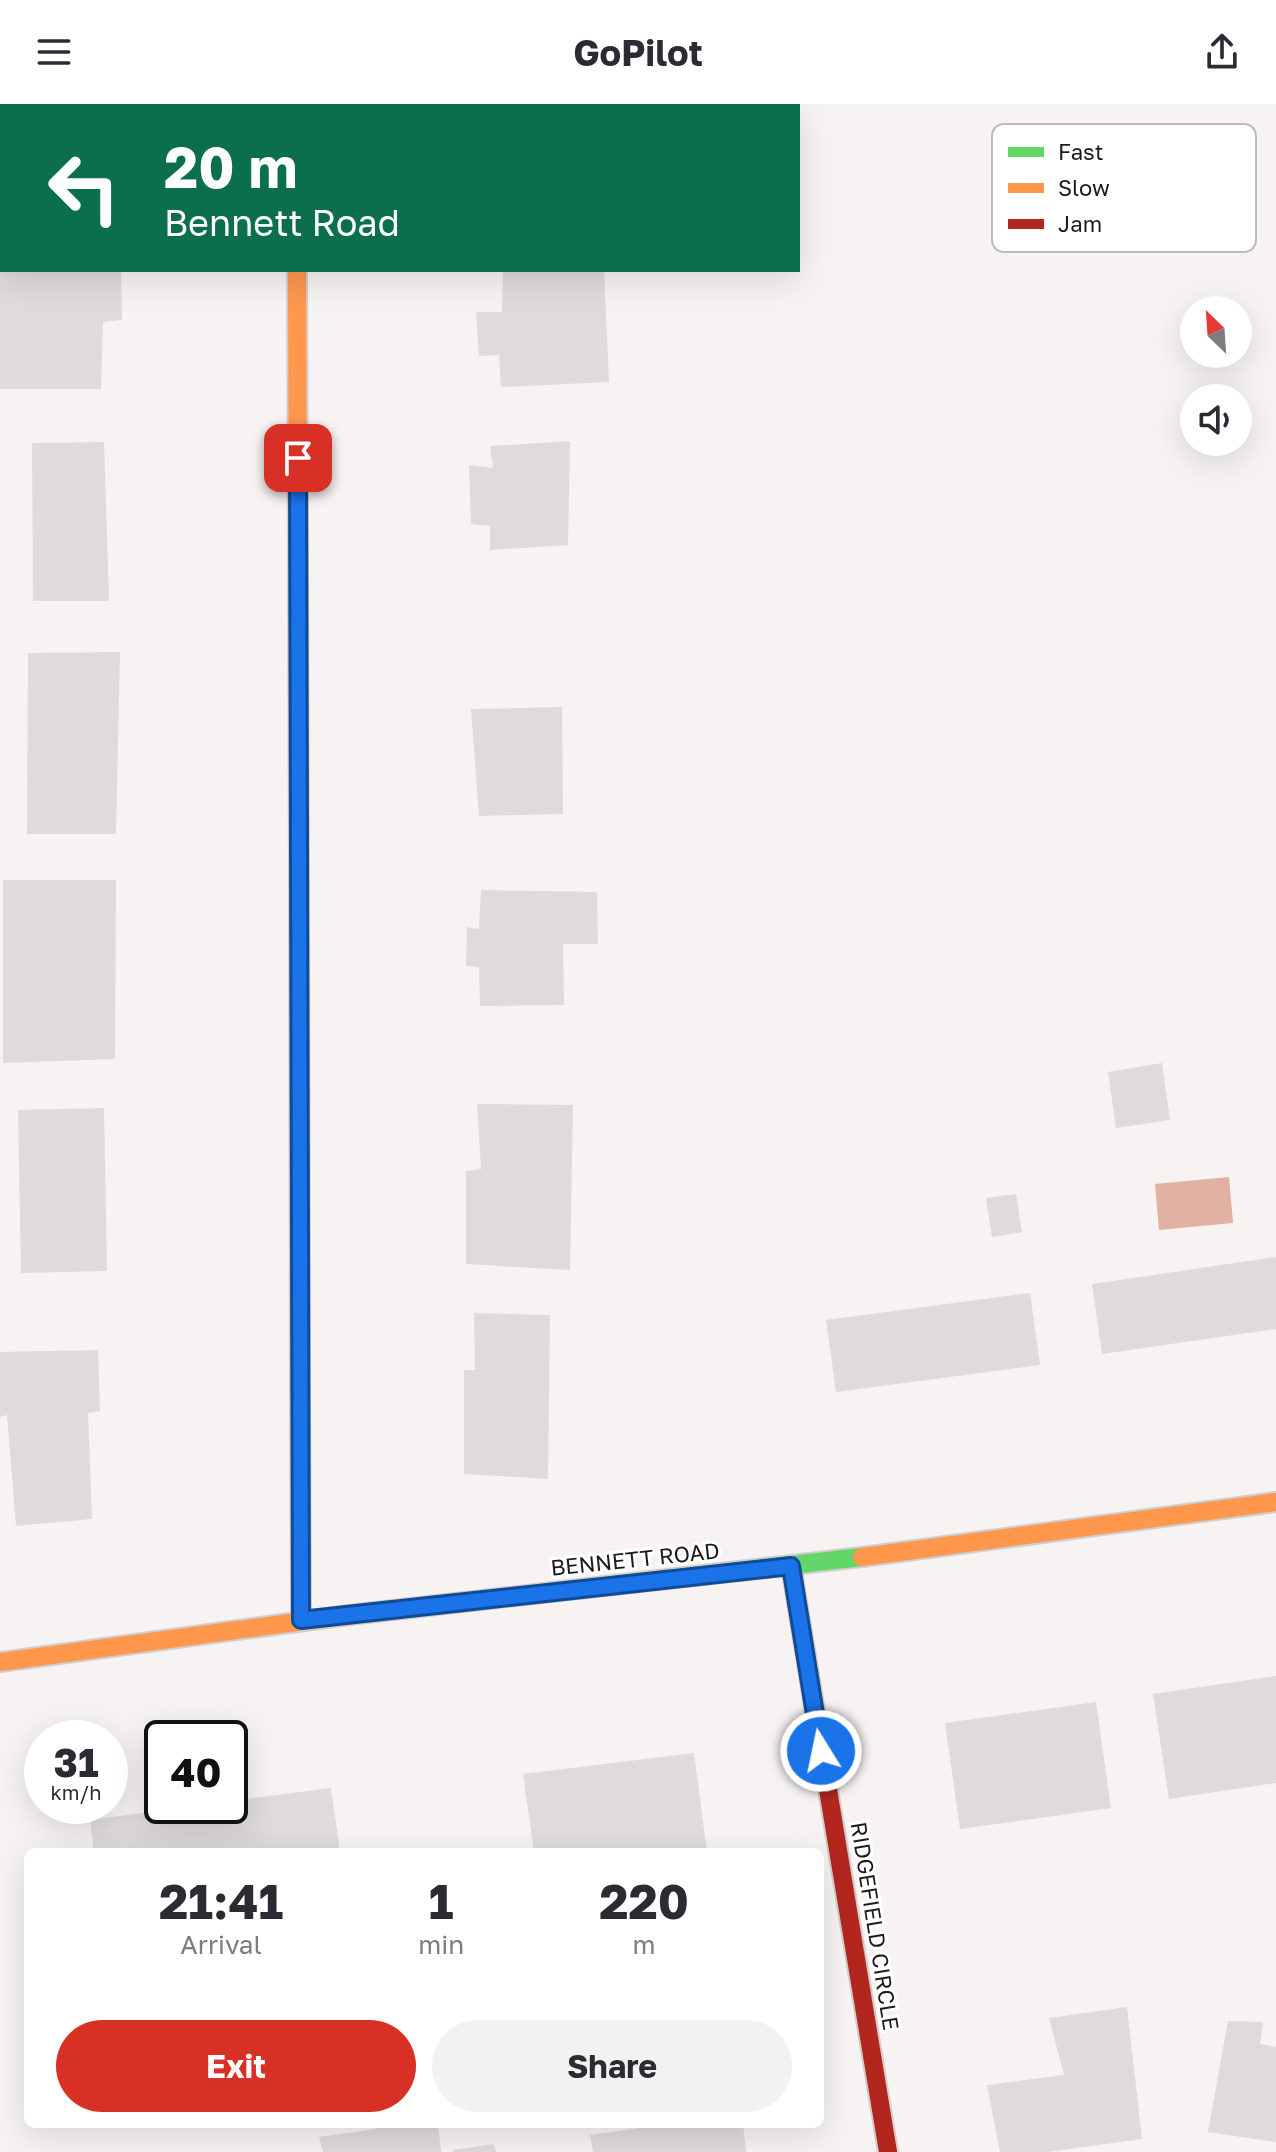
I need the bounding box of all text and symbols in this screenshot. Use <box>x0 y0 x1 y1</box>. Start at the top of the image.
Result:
icon: menu <box>32 30 76 74</box>
icon: share <box>1200 30 1244 74</box>
text: GoPilot <box>573 31 703 74</box>
legend <box>992 124 1256 252</box>
text: 20 m <box>164 133 298 200</box>
icon: left <box>32 136 136 240</box>
text: Fast <box>1058 138 1104 165</box>
text: Slow <box>1058 174 1110 201</box>
text: Bennett Road <box>164 201 400 244</box>
text: Jam <box>1058 210 1102 237</box>
north arrow <box>1180 296 1252 368</box>
map controls <box>1180 296 1252 456</box>
button: sound <box>1180 384 1252 456</box>
pin <box>264 424 332 492</box>
icon: arrive <box>276 436 320 480</box>
street label: BENNETT ROAD <box>549 1536 721 1581</box>
position arrow <box>779 1709 863 1793</box>
speed limit sign: 40 <box>144 1720 248 1824</box>
text: 31 <box>54 1738 99 1786</box>
text: km/h <box>51 1780 101 1804</box>
street label: RIDGEFIELD CIRCLE <box>846 1820 905 2032</box>
text: 21:41 <box>159 1872 283 1930</box>
text: 1 <box>429 1872 454 1930</box>
text: 220 <box>599 1872 689 1930</box>
text: Arrival <box>180 1929 262 1960</box>
text: min <box>418 1929 464 1960</box>
text: m <box>633 1929 656 1960</box>
button: Exit <box>56 2020 416 2112</box>
button: Share <box>432 2020 792 2112</box>

